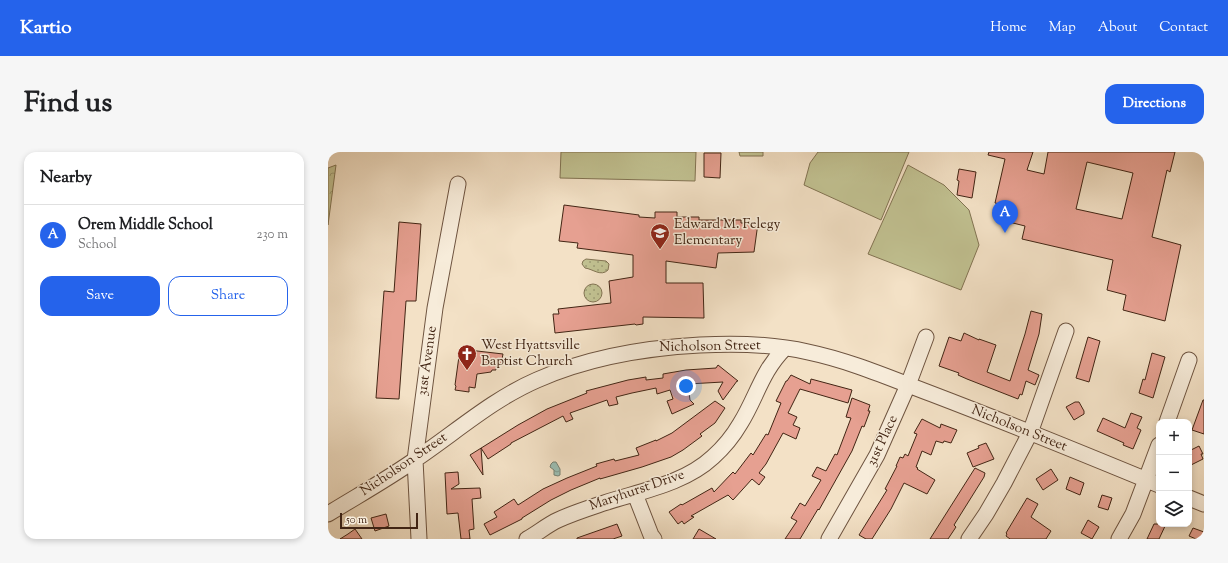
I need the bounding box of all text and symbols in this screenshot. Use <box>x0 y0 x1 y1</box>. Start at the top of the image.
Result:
text: Kartio <box>20 15 72 42</box>
text: Home <box>990 18 1027 38</box>
text: Map <box>1049 18 1076 38</box>
text: About <box>1098 18 1137 38</box>
text: Contact <box>1159 18 1208 38</box>
text: Find us <box>24 84 112 124</box>
button: Directions <box>1105 84 1204 124</box>
text: Nearby <box>40 166 92 190</box>
pin: A <box>992 200 1018 233</box>
text: Orem Middle School <box>78 215 213 236</box>
place label: Edward M. Felegy Elementary <box>674 215 781 251</box>
school or university icon: Edward M. Felegy Elementary <box>649 222 671 250</box>
text: A <box>48 226 58 244</box>
text: 230 m <box>256 226 288 244</box>
text: School <box>78 236 117 254</box>
button: Save <box>40 276 160 316</box>
button: Share <box>168 276 288 316</box>
street label: 31st Avenue <box>413 325 443 397</box>
place label: West Hyattsville Baptist Church <box>481 336 580 372</box>
street label: Nicholson Street <box>659 336 761 358</box>
church icon: West Hyattsville Baptist Church <box>456 343 478 371</box>
your location <box>676 376 696 396</box>
street label: Nicholson Street <box>968 401 1070 457</box>
street label: 31st Place <box>862 412 904 470</box>
map controls <box>1156 419 1192 527</box>
button: + <box>1156 419 1192 455</box>
street label: Nicholson Street <box>356 428 452 502</box>
button: − <box>1156 455 1192 491</box>
street label: Maryhurst Drive <box>587 465 687 517</box>
button: layers <box>1156 491 1192 527</box>
scale bar <box>340 511 418 530</box>
text: 50 m <box>346 512 367 528</box>

